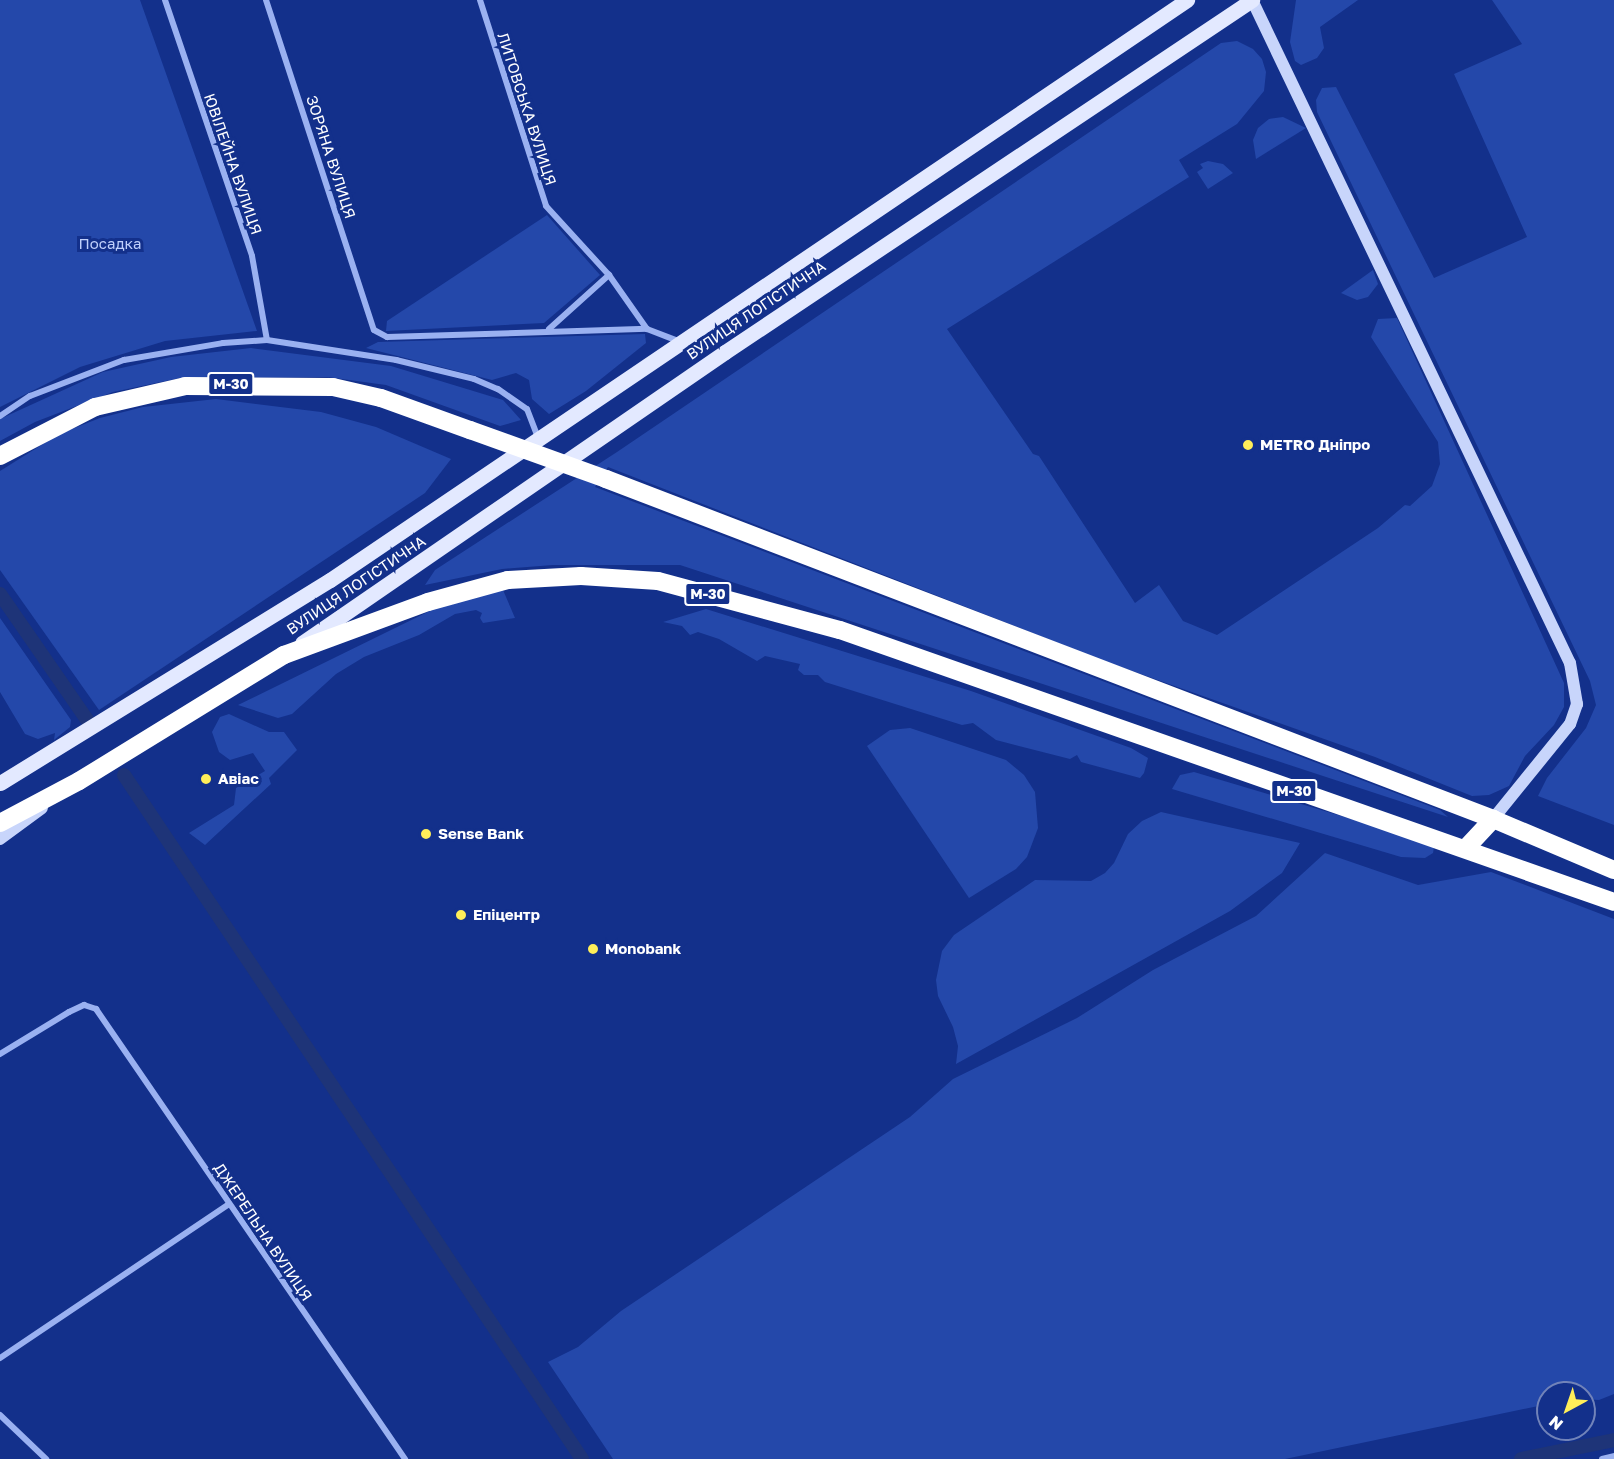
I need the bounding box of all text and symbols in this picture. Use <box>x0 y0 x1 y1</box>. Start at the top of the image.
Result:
street label: ЛИТОВСЬКА ВУЛИЦЯ <box>494 30 560 188</box>
street label: ЮВІЛЕЙНА ВУЛИЦЯ <box>200 91 266 237</box>
street label: ЗОРЯНА ВУЛИЦЯ <box>303 93 359 221</box>
park label: Посадка <box>79 235 141 253</box>
street label: ВУЛИЦЯ ЛОГІСТИЧНА <box>683 257 829 363</box>
road number: М-30 <box>207 373 255 395</box>
place label: METRO Дніпро <box>1260 436 1370 454</box>
marker: METRO Дніпро <box>1241 438 1255 452</box>
street label: ВУЛИЦЯ ЛОГІСТИЧНА <box>283 532 429 638</box>
road number: М-30 <box>684 583 732 605</box>
place label: Авіас <box>218 770 259 788</box>
marker: Авіас <box>199 772 213 786</box>
road number: М-30 <box>1270 780 1318 802</box>
place label: Sense Bank <box>438 825 524 843</box>
marker: Sense Bank <box>419 827 433 841</box>
place label: Епіцентр <box>473 906 540 924</box>
marker: Епіцентр <box>454 908 468 922</box>
place label: Monobank <box>605 940 681 958</box>
marker: Monobank <box>586 942 600 956</box>
street label: ДЖЕРЕЛЬНА ВУЛИЦЯ <box>210 1160 316 1304</box>
north arrow <box>1536 1381 1596 1441</box>
text: N <box>1545 1412 1567 1435</box>

